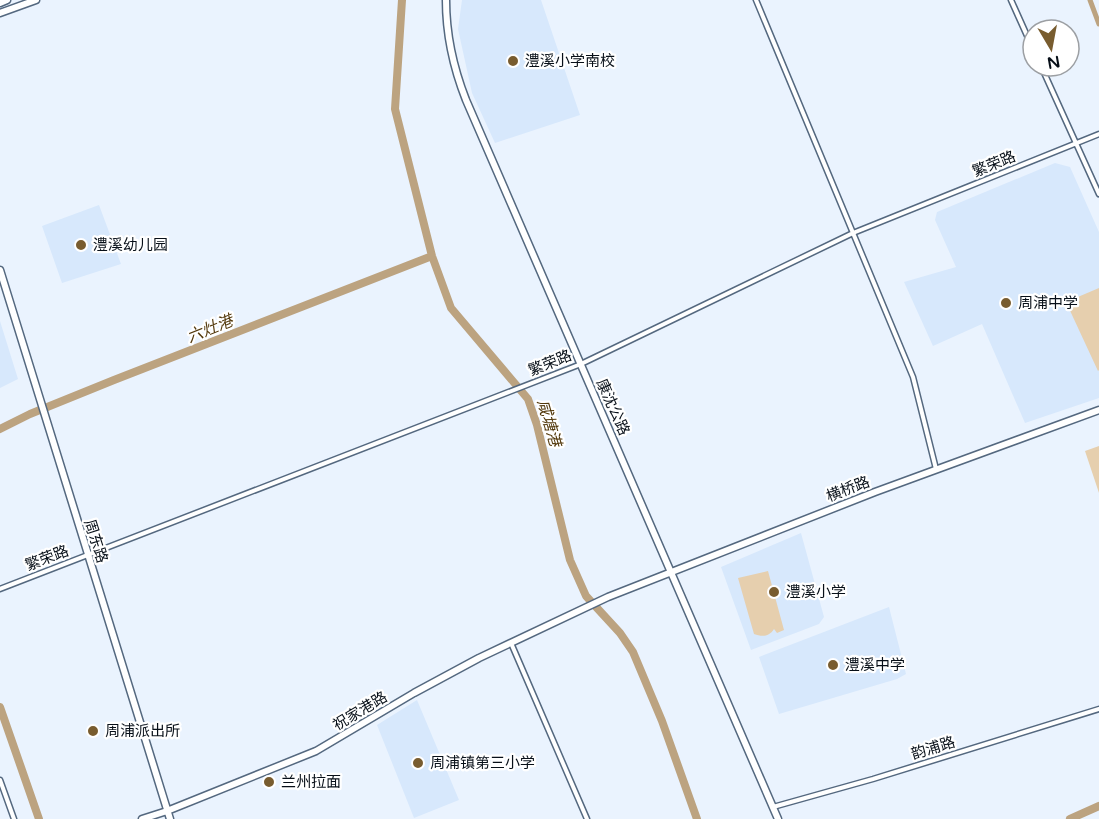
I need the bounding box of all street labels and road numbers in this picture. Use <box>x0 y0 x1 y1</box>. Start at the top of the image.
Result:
street label: 繁荣路 <box>970 147 1018 181</box>
street label: 繁荣路 <box>526 346 574 380</box>
street label: 康沈公路 <box>593 376 633 438</box>
street label: 横桥路 <box>824 473 872 505</box>
street label: 周东路 <box>80 517 112 565</box>
street label: 繁荣路 <box>23 542 71 574</box>
street label: 祝家港路 <box>330 688 390 734</box>
street label: 韵浦路 <box>909 733 957 763</box>

